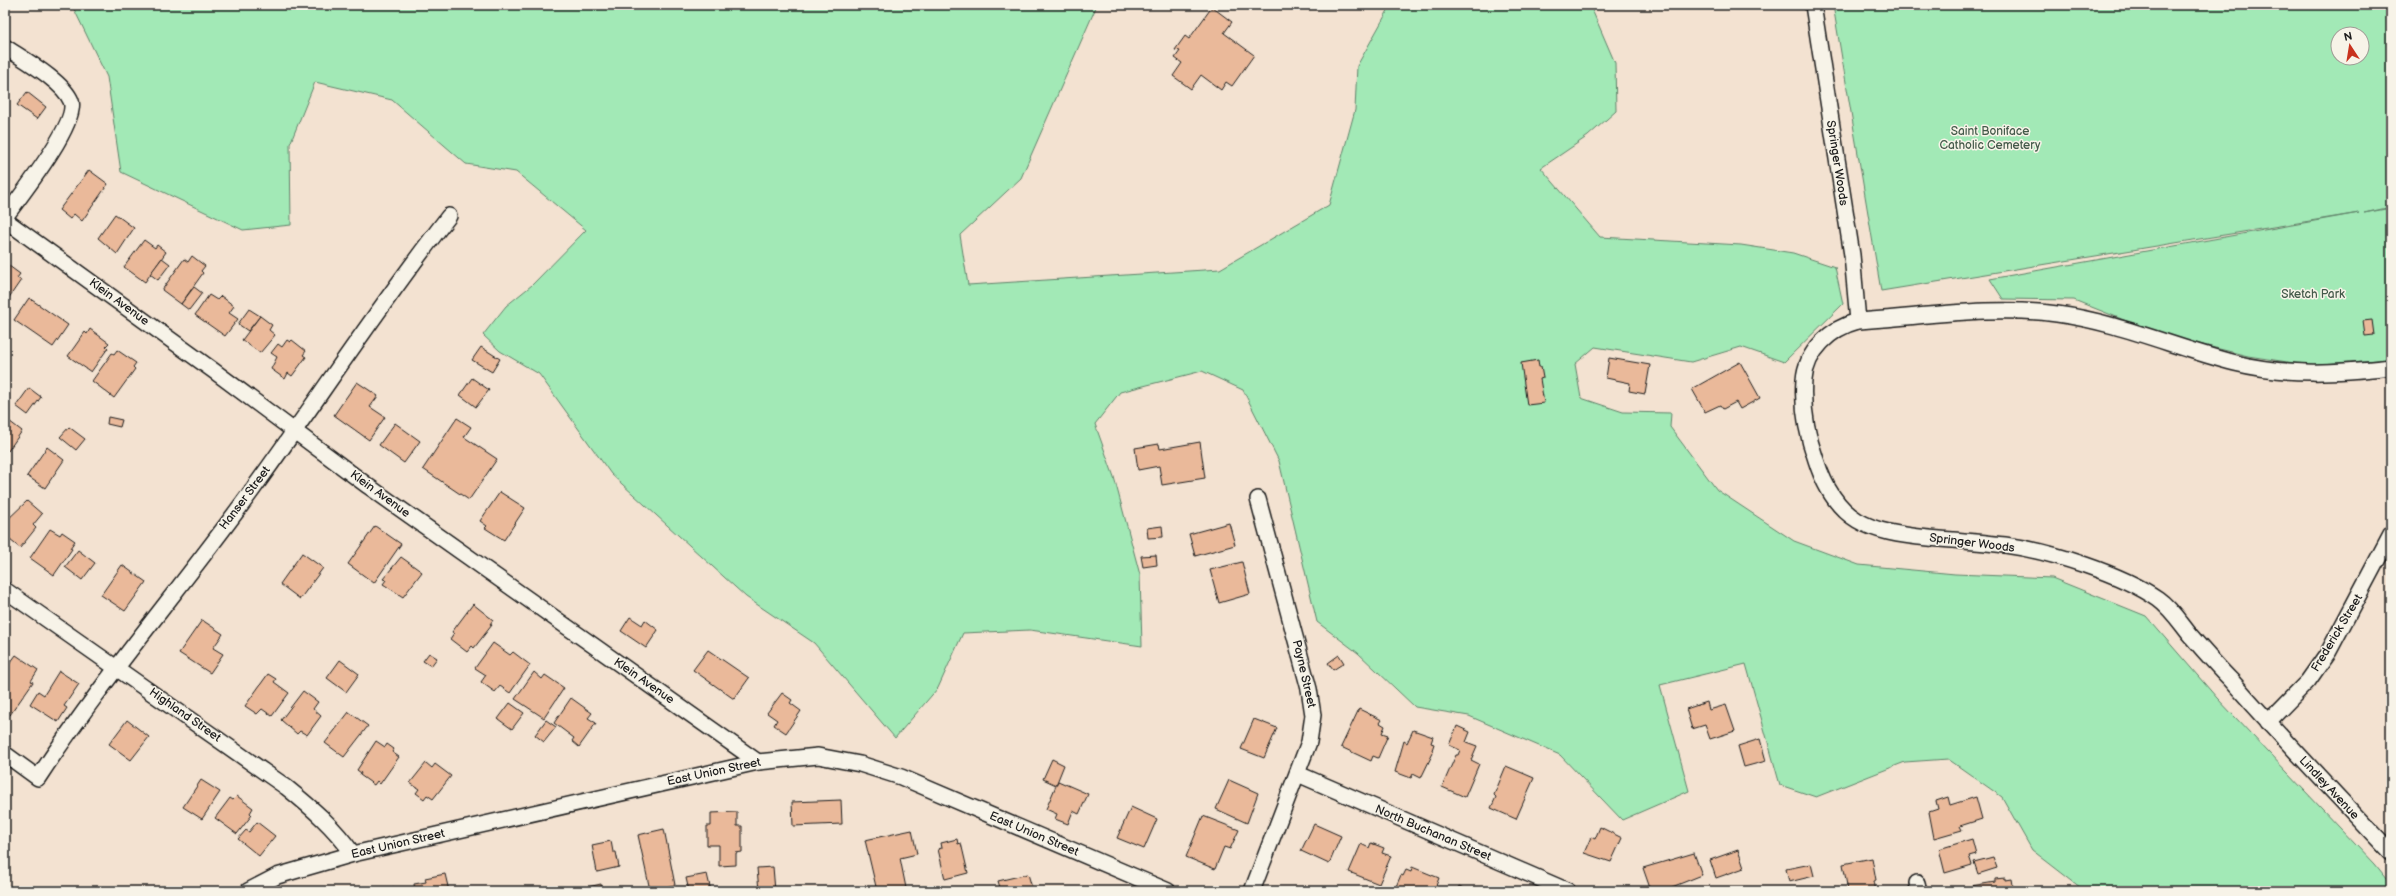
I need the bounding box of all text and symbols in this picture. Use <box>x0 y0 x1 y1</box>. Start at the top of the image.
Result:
north arrow <box>2330 26 2370 66</box>
text: N <box>2343 29 2353 44</box>
street label: Springer Woods <box>1823 119 1851 207</box>
park label: Saint Boniface Catholic Cemetery <box>1939 124 2041 153</box>
street label: Klein Avenue <box>86 275 152 329</box>
park label: Sketch Park <box>2281 287 2345 302</box>
street label: Hanser Street <box>216 463 274 533</box>
street label: Klein Avenue <box>347 467 413 521</box>
street label: Springer Woods <box>1928 530 2016 556</box>
street label: Frederick Street <box>2308 591 2366 674</box>
street label: Payne Street <box>1289 639 1319 710</box>
street label: Klein Avenue <box>611 655 677 707</box>
street label: Highland Street <box>146 685 224 745</box>
street label: Lindley Avenue <box>2296 753 2362 823</box>
street label: East Union Street <box>666 755 763 789</box>
street label: North Buchanan Street <box>1373 802 1494 864</box>
street label: East Union Street <box>987 808 1081 860</box>
street label: East Union Street <box>350 826 446 862</box>

